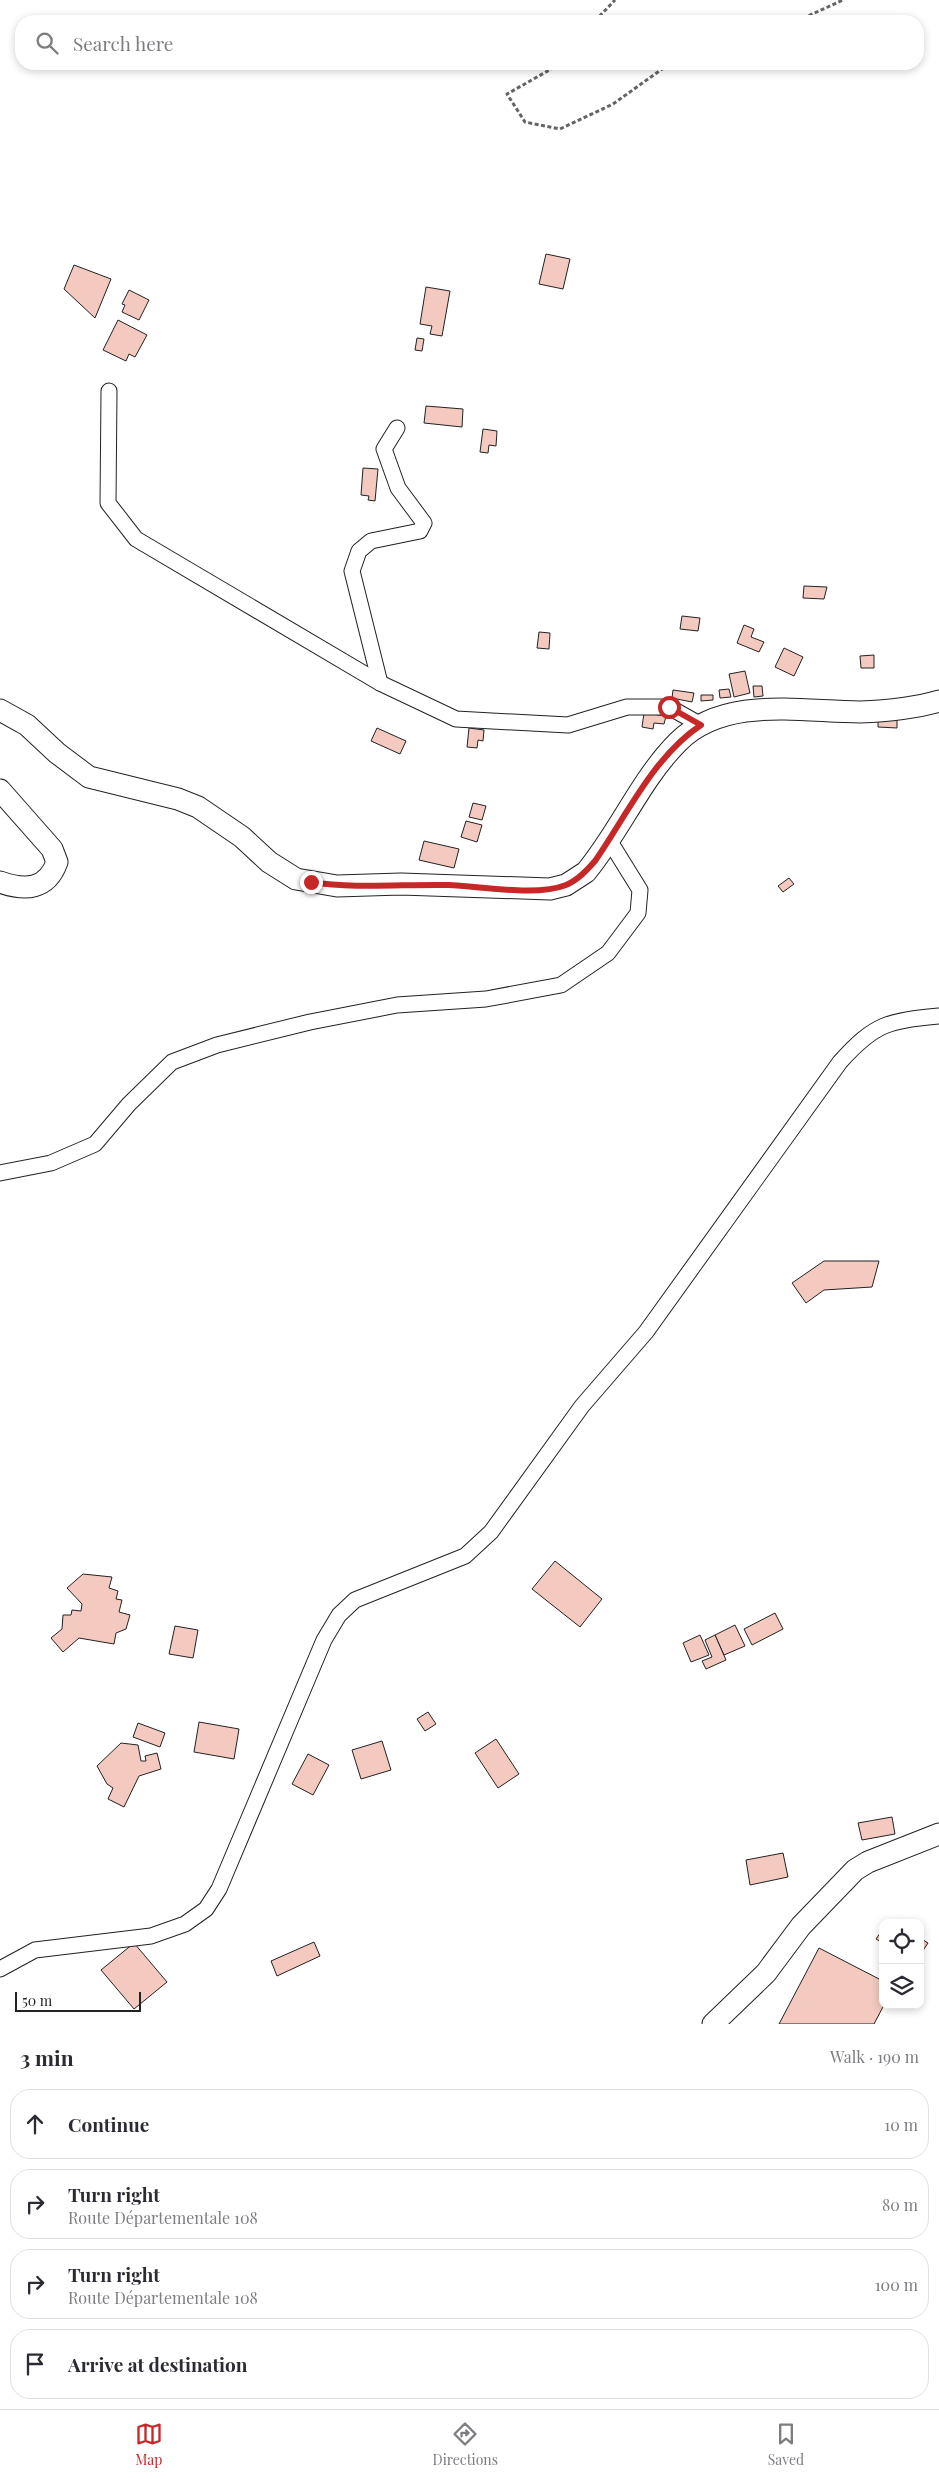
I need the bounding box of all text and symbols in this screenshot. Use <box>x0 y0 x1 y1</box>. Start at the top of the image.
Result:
search box <box>15 15 924 70</box>
icon: search <box>33 29 61 57</box>
text: Search here <box>73 30 173 56</box>
route start <box>658 696 681 719</box>
route end <box>300 871 323 894</box>
map controls <box>879 1919 924 2009</box>
button: locate <box>879 1919 924 1964</box>
button: layers <box>879 1964 924 2009</box>
scale bar <box>15 1989 141 2012</box>
text: 50 m <box>22 1991 52 2010</box>
text: 3 min <box>20 2043 74 2071</box>
text: Walk · 190 m <box>830 2046 919 2067</box>
icon: ahead <box>21 2110 49 2138</box>
text: Continue <box>68 2111 149 2137</box>
text: 10 m <box>884 2114 918 2135</box>
text: Turn right <box>68 2181 160 2207</box>
icon: right <box>21 2190 49 2218</box>
text: 80 m <box>882 2194 918 2215</box>
text: Route Départementale 108 <box>68 2207 258 2228</box>
text: Turn right <box>68 2261 160 2287</box>
icon: right <box>21 2270 49 2298</box>
text: 100 m <box>875 2274 918 2295</box>
text: Route Départementale 108 <box>68 2287 258 2308</box>
icon: arrive <box>21 2350 49 2378</box>
text: Arrive at destination <box>68 2351 248 2377</box>
tab: Map <box>135 2420 163 2469</box>
tab: Directions <box>433 2420 498 2469</box>
tab: Saved <box>768 2420 804 2469</box>

